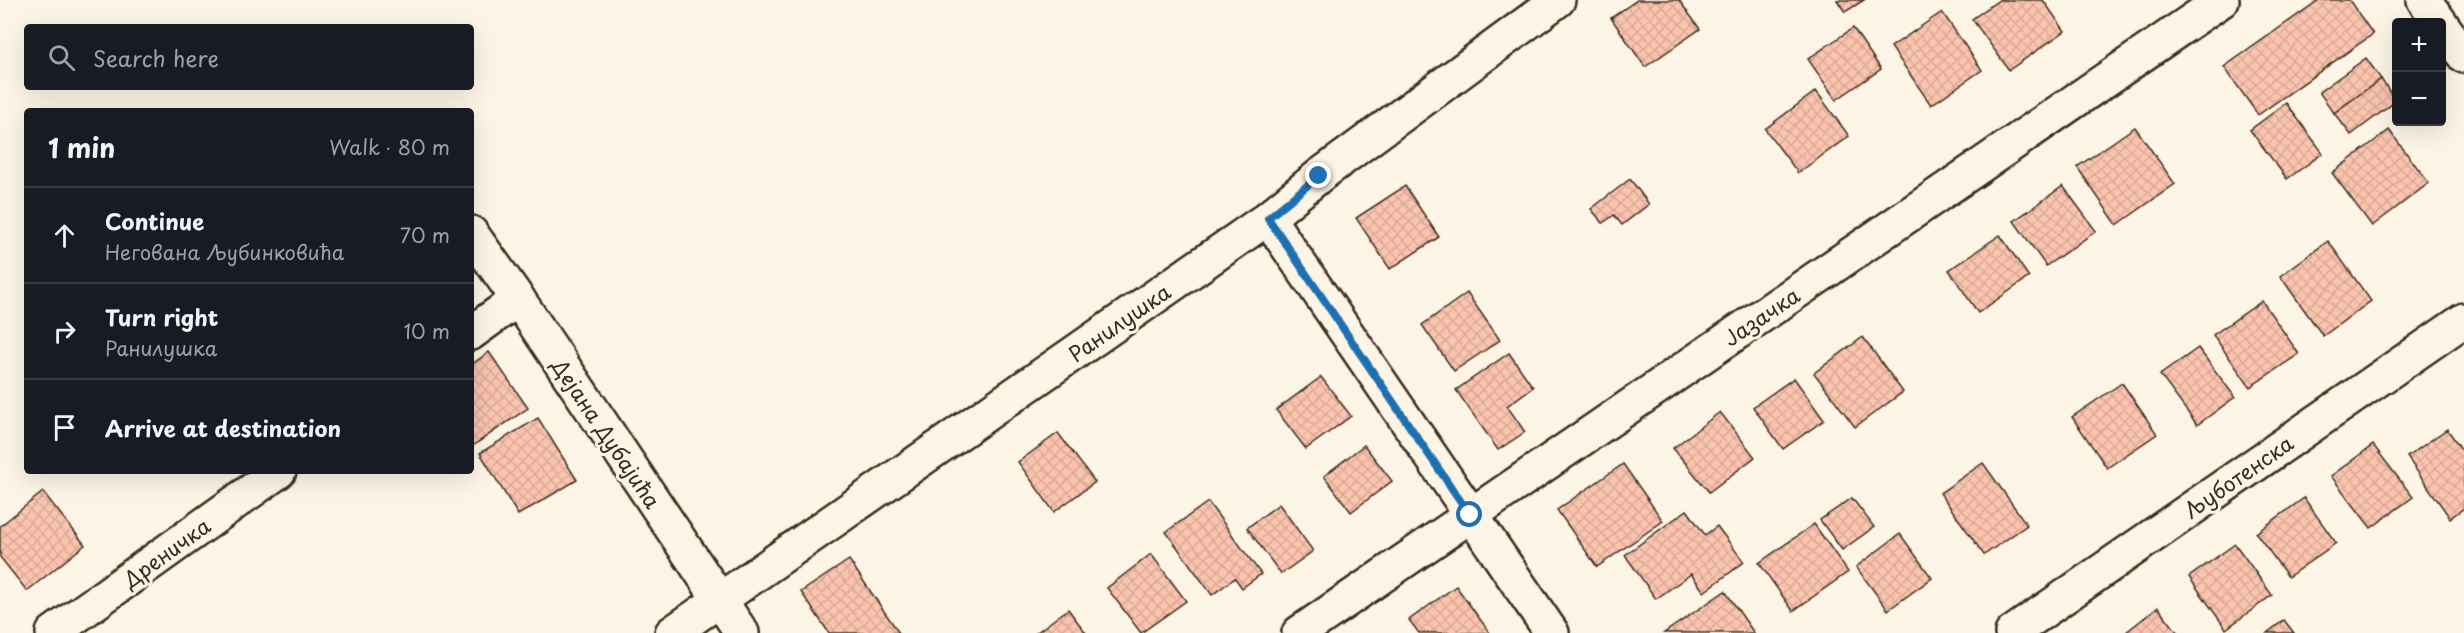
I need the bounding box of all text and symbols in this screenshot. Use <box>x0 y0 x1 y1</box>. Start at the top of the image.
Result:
map controls <box>2392 18 2446 126</box>
button: + <box>2392 18 2446 72</box>
search box <box>24 24 474 90</box>
icon: search <box>45 41 78 74</box>
text: Search here <box>93 41 219 74</box>
button: − <box>2392 72 2446 126</box>
text: 1 min <box>48 128 115 167</box>
text: Walk · 80 m <box>329 132 450 162</box>
route end <box>1305 162 1331 188</box>
text: Continue <box>105 204 204 237</box>
icon: ahead <box>48 219 81 252</box>
text: 70 m <box>400 220 450 250</box>
text: Негована Љубинковића <box>105 237 344 267</box>
street label: Ранилушка <box>1062 275 1177 369</box>
street label: Јазачка <box>1716 278 1806 353</box>
text: Turn right <box>105 300 218 333</box>
icon: right <box>48 315 81 348</box>
text: 10 m <box>403 316 450 346</box>
text: Ранилушка <box>105 333 217 363</box>
street label: Дејана Дубајића <box>544 351 670 515</box>
icon: arrive <box>48 411 81 444</box>
text: Arrive at destination <box>105 411 341 444</box>
street label: Љуботенска <box>2177 426 2299 526</box>
route start <box>1456 501 1482 527</box>
street label: Дреничка <box>115 509 217 595</box>

